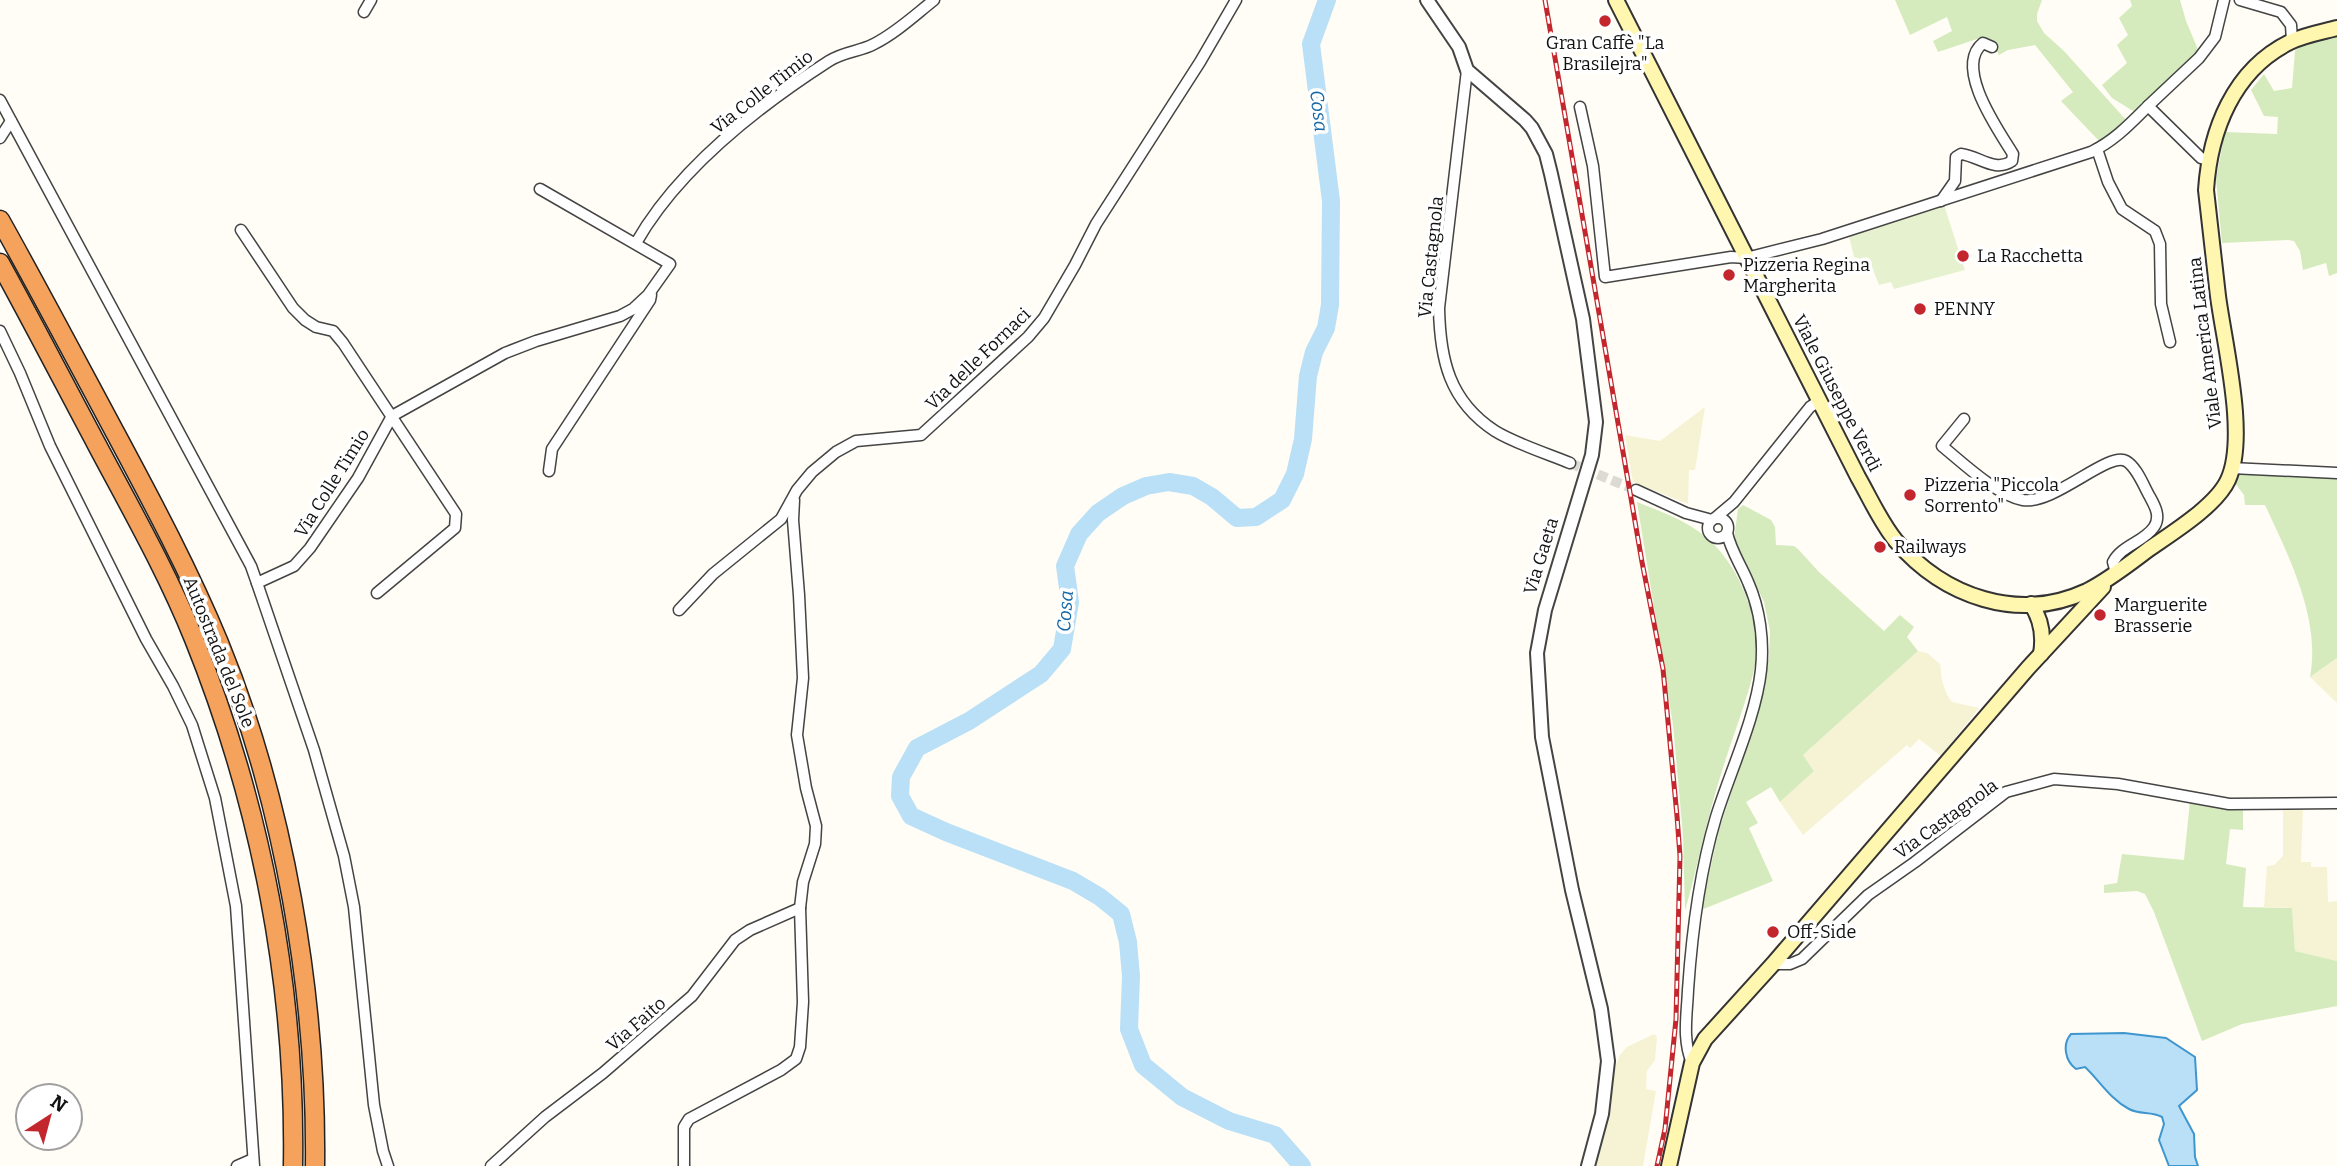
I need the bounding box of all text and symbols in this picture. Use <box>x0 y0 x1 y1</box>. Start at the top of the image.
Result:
marker: Gran Caffè "La Brasilejra" <box>1597 13 1613 29</box>
place label: Gran Caffè "La Brasilejra" <box>1546 32 1664 75</box>
street label: Via Colle Timio <box>706 45 818 139</box>
water label: Cosa <box>1305 89 1333 133</box>
street label: Via Castagnola <box>1414 195 1448 319</box>
place label: La Racchetta <box>1977 245 2083 267</box>
marker: La Racchetta <box>1955 248 1971 264</box>
place label: Pizzeria Regina Margherita <box>1743 254 1870 297</box>
street label: Viale America Latina <box>2184 256 2226 430</box>
marker: Pizzeria Regina Margherita <box>1721 267 1737 283</box>
place label: PENNY <box>1934 298 1996 320</box>
marker: PENNY <box>1912 301 1928 317</box>
street label: Via delle Fornaci <box>921 303 1035 415</box>
street label: Viale Giuseppe Verdi <box>1788 311 1886 475</box>
street label: Via Colle Timio <box>290 425 374 541</box>
place label: Pizzeria "Piccola Sorrento" <box>1924 474 2059 517</box>
marker: Pizzeria "Piccola Sorrento" <box>1902 487 1918 503</box>
street label: Via Gaeta <box>1519 515 1563 597</box>
place label: Railways <box>1894 536 1967 558</box>
marker: Railways <box>1872 539 1888 555</box>
street label: Autostrada del Sole <box>179 573 259 731</box>
water label: Cosa <box>1052 589 1078 633</box>
place label: Marguerite Brasserie <box>2114 594 2207 637</box>
marker: Marguerite Brasserie <box>2092 607 2108 623</box>
street label: Via Castagnola <box>1890 774 2002 864</box>
place label: Off-Side <box>1787 921 1856 943</box>
marker: Off-Side <box>1765 924 1781 940</box>
street label: Via Faito <box>602 992 670 1056</box>
north arrow <box>14 1082 84 1152</box>
text: N <box>46 1090 72 1117</box>

